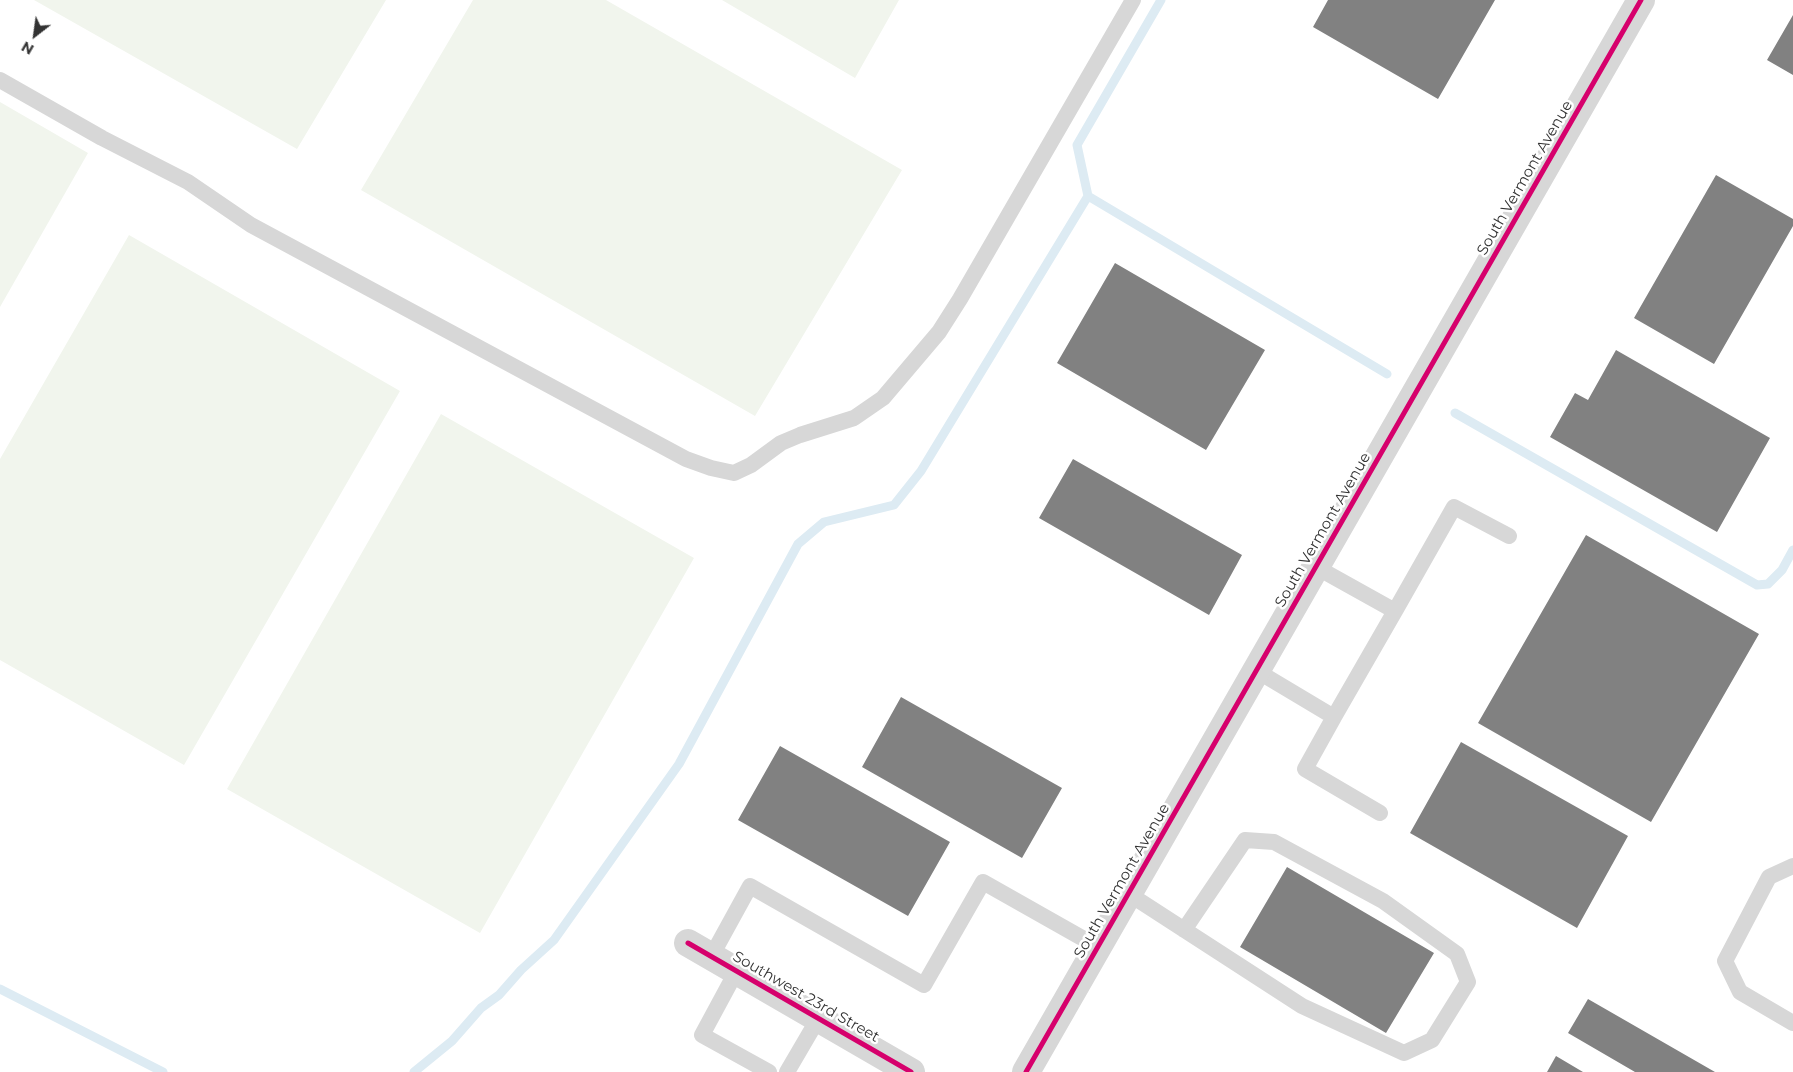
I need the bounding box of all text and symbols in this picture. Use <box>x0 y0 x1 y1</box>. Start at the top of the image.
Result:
north arrow <box>10 10 60 60</box>
text: N <box>18 37 37 59</box>
street label: South Vermont Avenue <box>1473 97 1577 259</box>
street label: South Vermont Avenue <box>1271 449 1375 611</box>
street label: South Vermont Avenue <box>1070 800 1174 962</box>
street label: Southwest 23rd Street <box>729 948 883 1046</box>

